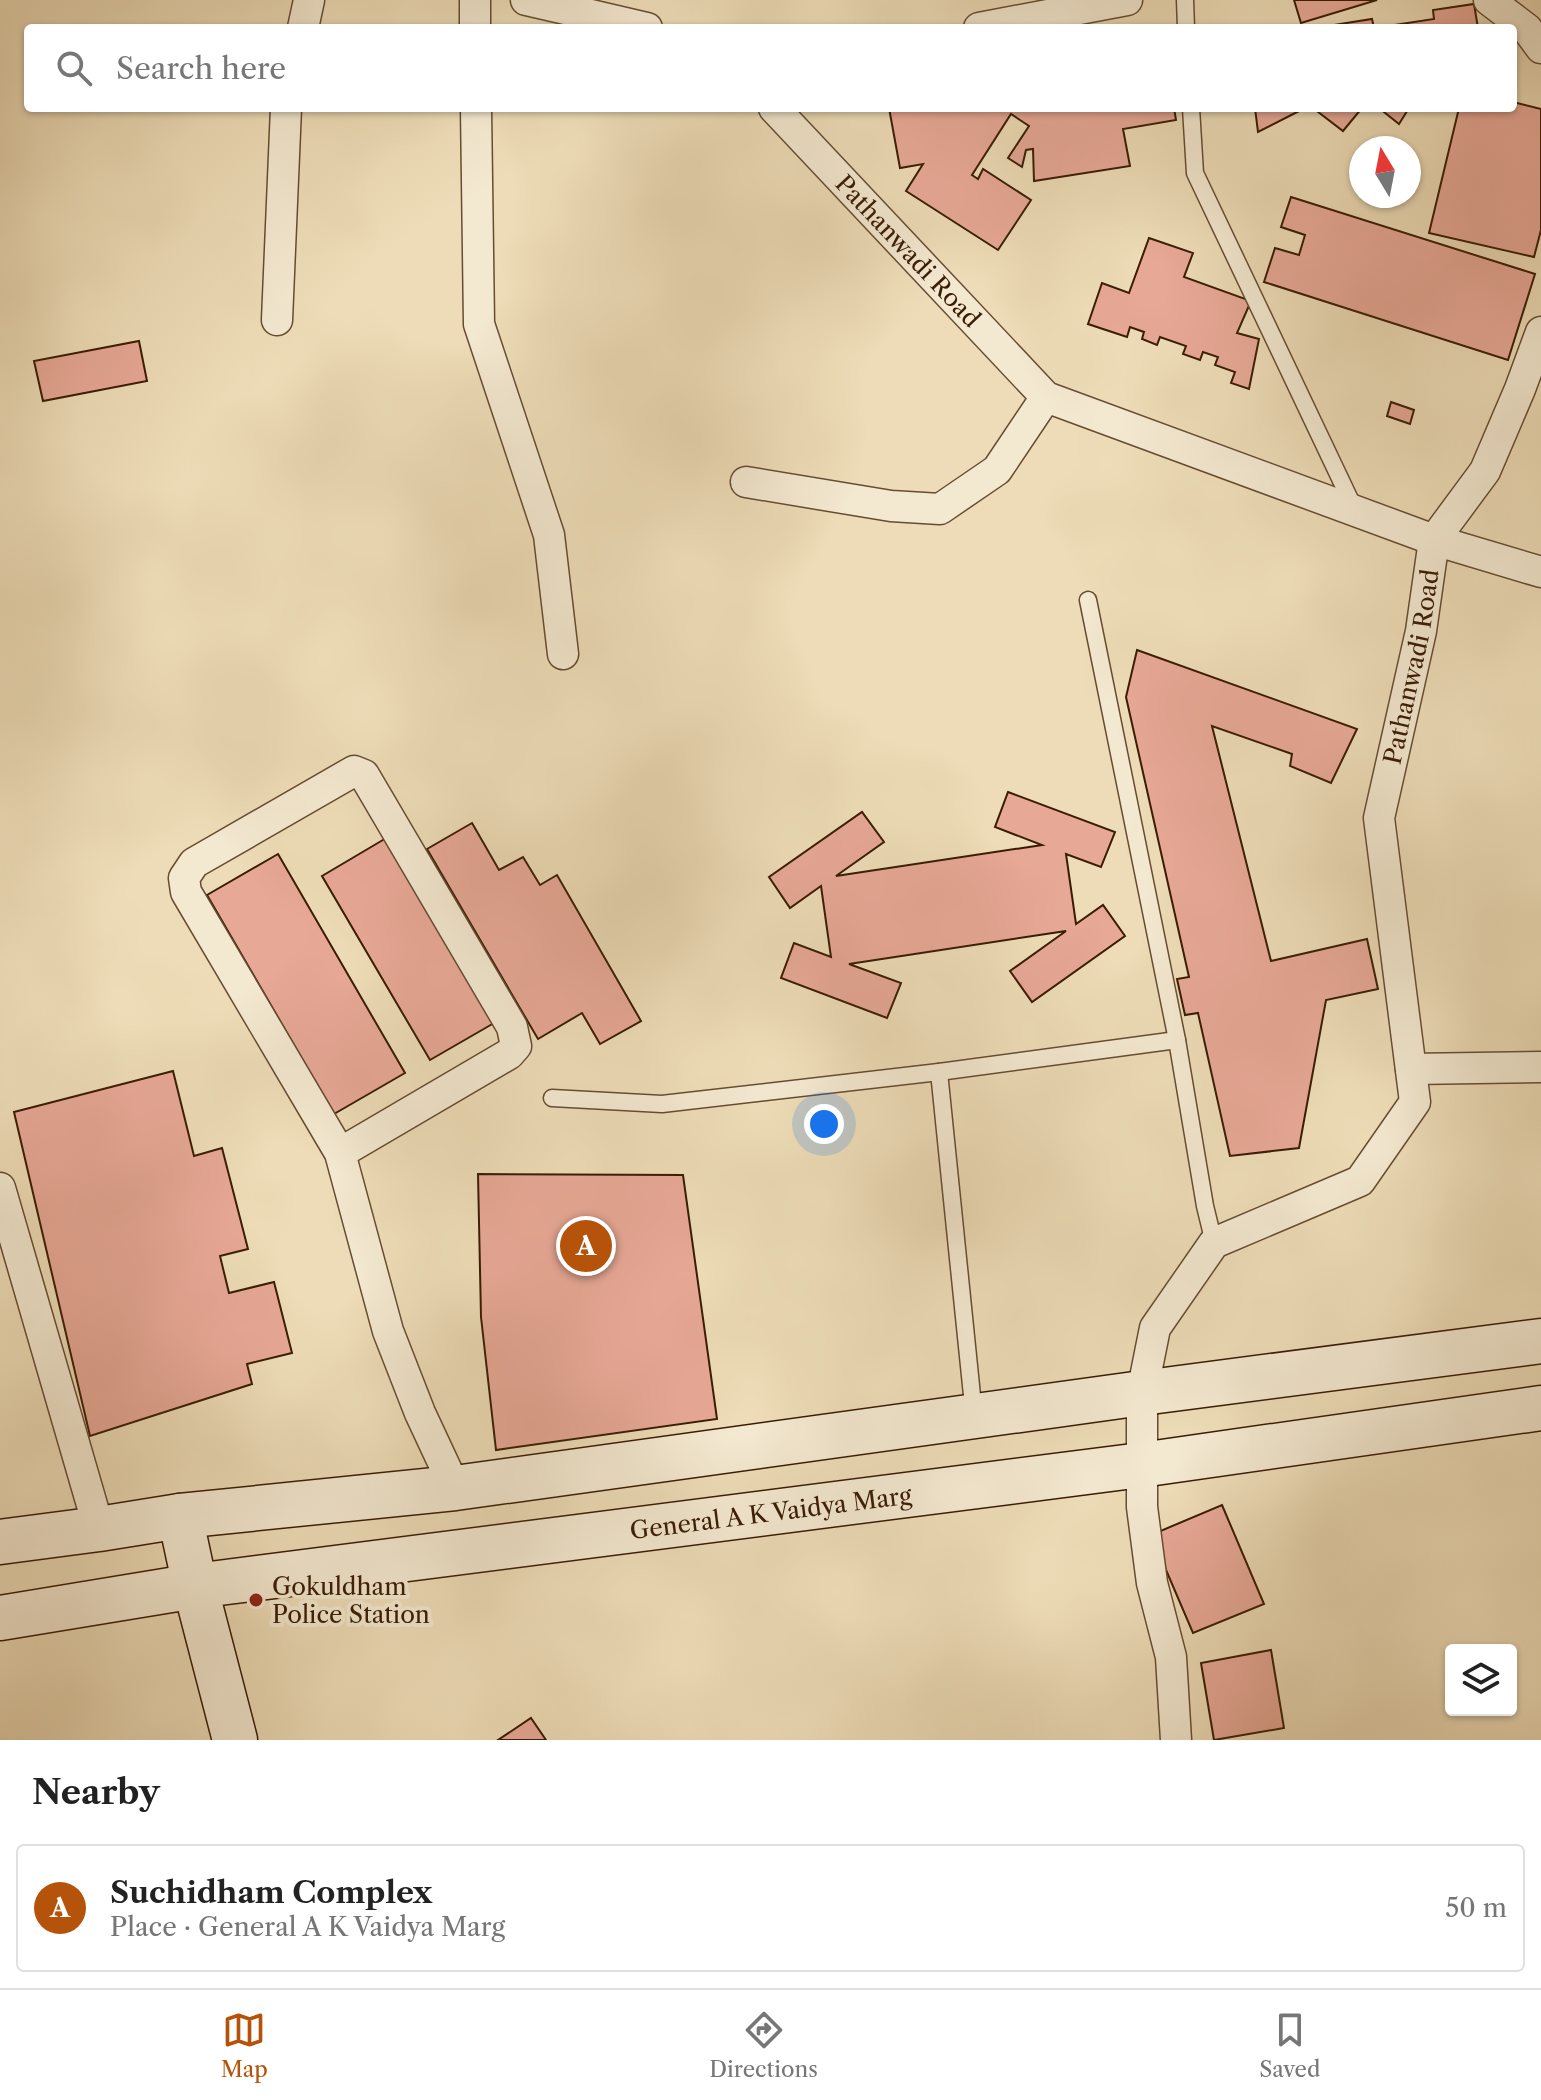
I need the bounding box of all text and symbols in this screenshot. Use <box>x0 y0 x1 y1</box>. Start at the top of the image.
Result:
search box <box>24 24 1517 112</box>
icon: search <box>52 46 96 90</box>
text: Search here <box>116 50 286 87</box>
north arrow <box>1349 136 1421 208</box>
street label: Pathanwadi Road <box>830 169 987 333</box>
street label: Pathanwadi Road <box>1377 567 1444 767</box>
your location <box>804 1104 844 1144</box>
pin: A <box>560 1216 612 1276</box>
street label: General A K Vaidya Marg <box>628 1480 914 1545</box>
place label: Gokuldham Police Station <box>272 1572 430 1629</box>
marker: Gokuldham Police Station <box>247 1591 265 1609</box>
map controls <box>1445 1644 1517 1716</box>
button: layers <box>1445 1644 1517 1716</box>
text: Nearby <box>32 1771 160 1813</box>
text: Suchidham Complex <box>110 1874 432 1911</box>
text: A <box>50 1892 70 1924</box>
text: 50 m <box>1445 1892 1507 1924</box>
text: Place · General A K Vaidya Marg <box>110 1911 505 1943</box>
tab: Map <box>221 2008 268 2083</box>
tab: Directions <box>709 2008 818 2083</box>
tab: Saved <box>1259 2008 1320 2083</box>

